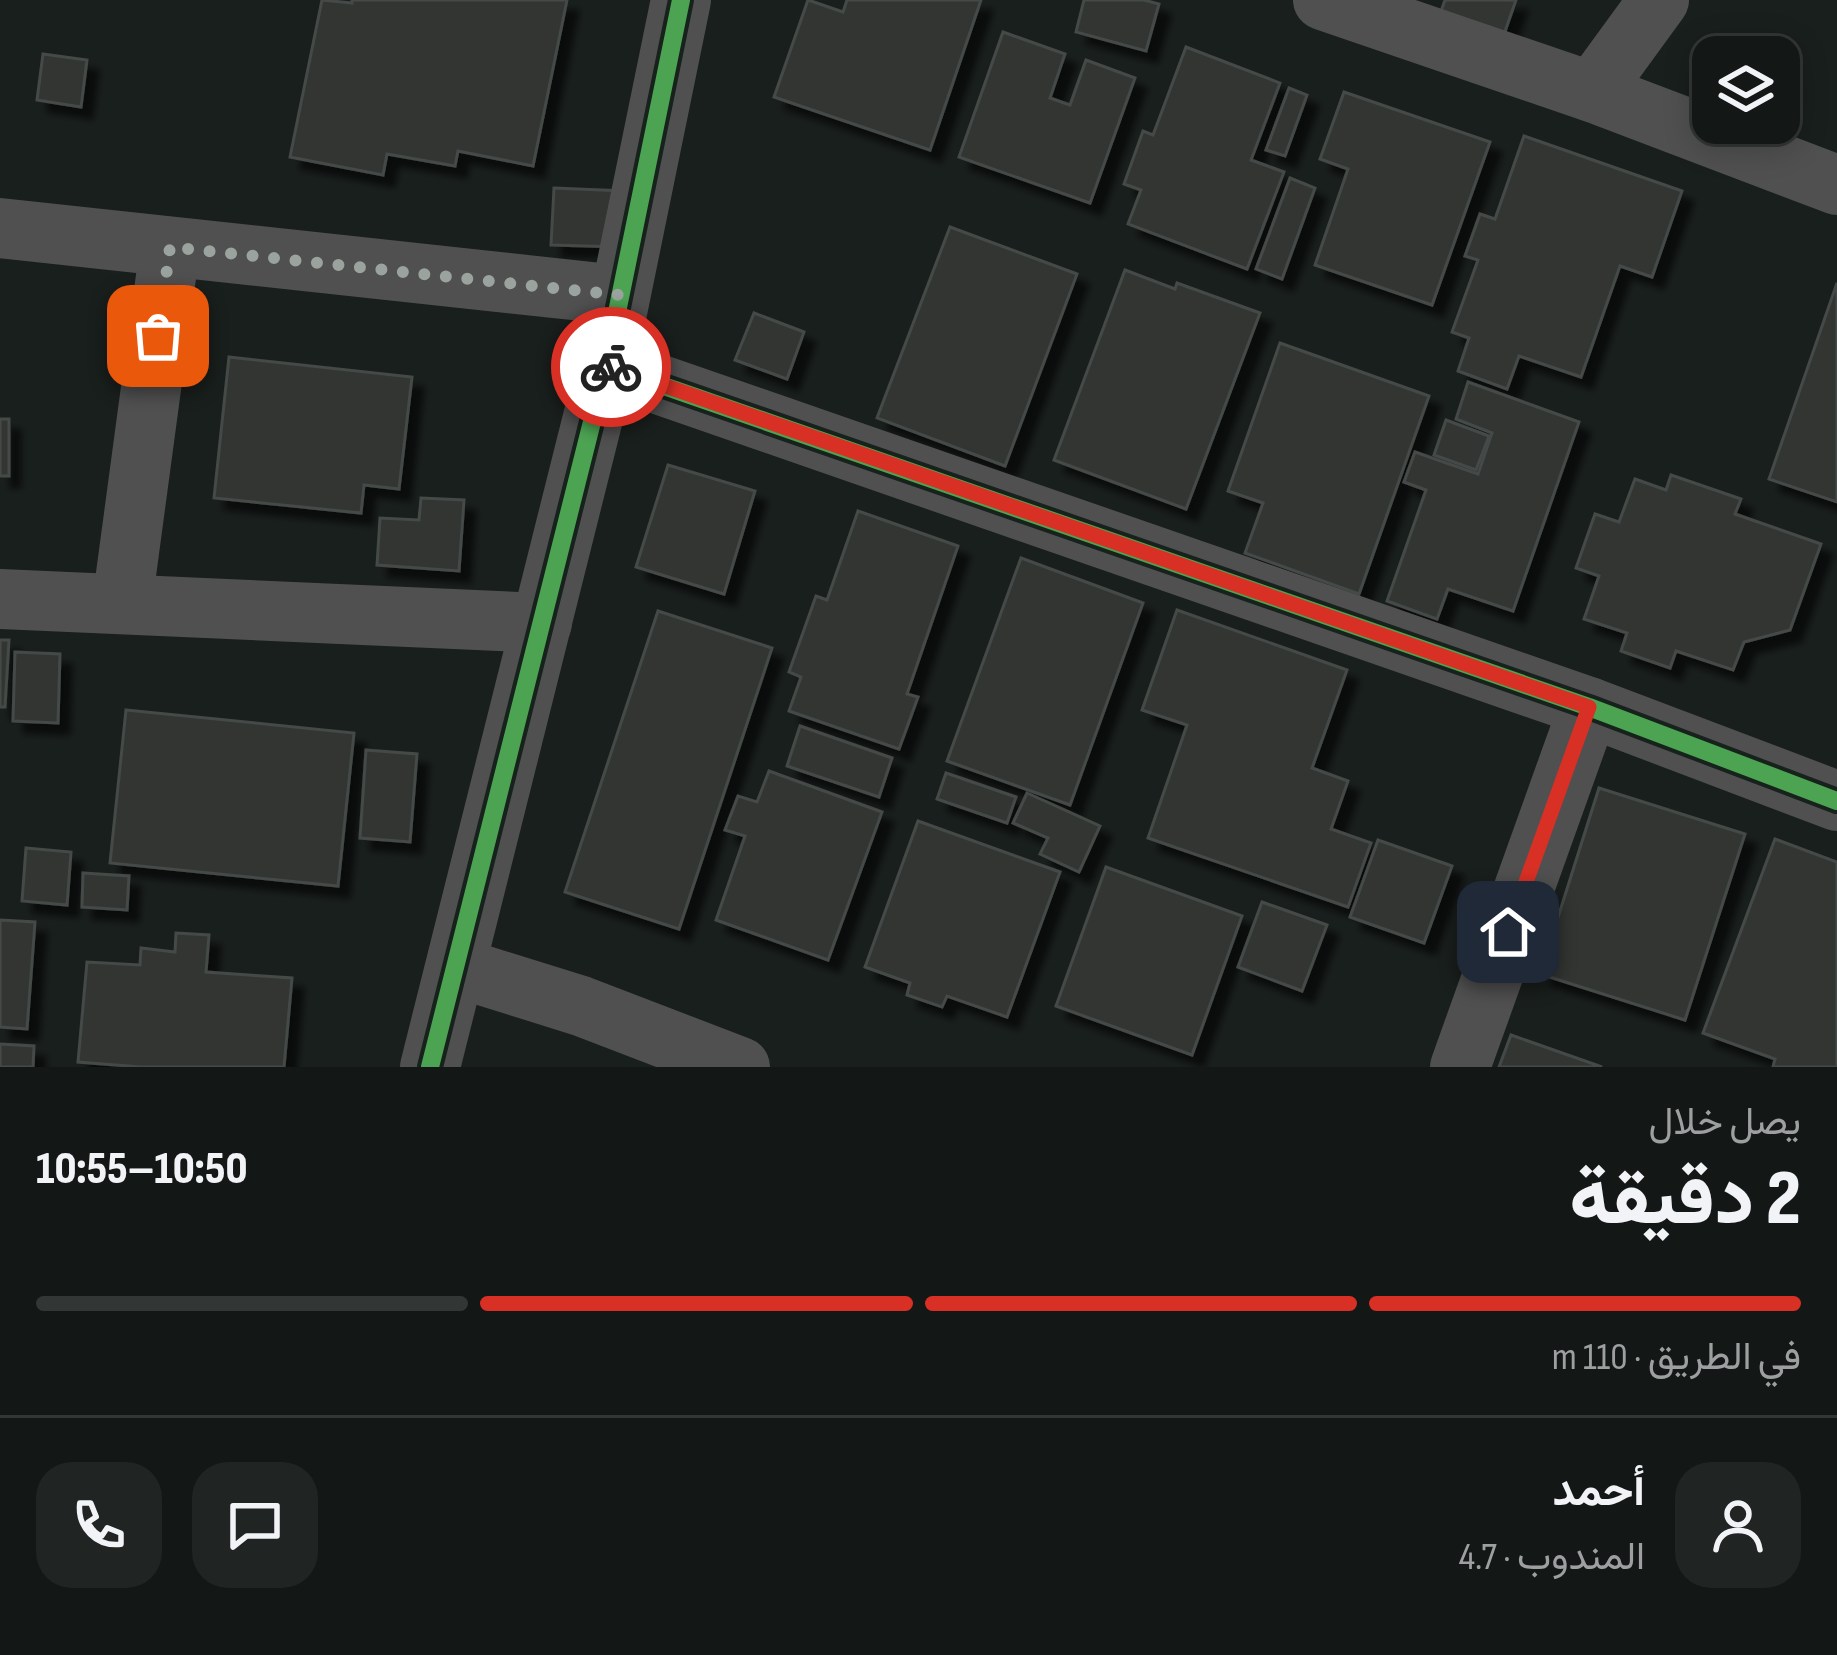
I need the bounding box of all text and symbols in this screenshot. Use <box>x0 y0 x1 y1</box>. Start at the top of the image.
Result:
map controls <box>1692 36 1800 144</box>
button: layers <box>1692 36 1800 144</box>
pin <box>107 285 209 387</box>
icon: bag <box>125 303 191 369</box>
courier <box>551 307 671 427</box>
icon: bike <box>578 334 644 400</box>
pin <box>1457 881 1559 983</box>
icon: home <box>1475 899 1541 965</box>
text: يصل خلال <box>1648 1099 1801 1146</box>
text: 10:50–10:55 <box>36 1142 247 1197</box>
text: 2 دقيقة <box>1569 1153 1801 1246</box>
text: في الطريق · 110 m <box>1552 1334 1801 1381</box>
button: phone <box>36 1462 162 1588</box>
button: chat <box>192 1462 318 1588</box>
button: person <box>1675 1462 1801 1588</box>
text: أحمد <box>1553 1464 1645 1519</box>
text: المندوب · 4.7 <box>1459 1534 1645 1581</box>

